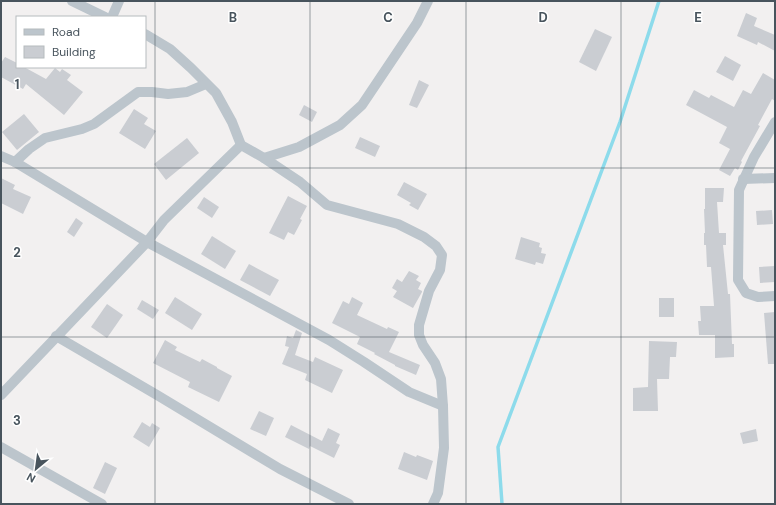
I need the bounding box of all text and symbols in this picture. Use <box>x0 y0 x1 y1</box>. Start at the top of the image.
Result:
text: B <box>229 9 237 26</box>
text: C <box>383 9 393 26</box>
text: D <box>538 9 548 26</box>
text: E <box>694 9 702 26</box>
legend <box>16 16 146 68</box>
text: Road <box>52 24 80 40</box>
text: Building <box>52 44 96 60</box>
text: 1 <box>15 76 19 93</box>
text: 2 <box>13 244 21 261</box>
text: 3 <box>13 412 21 429</box>
north arrow <box>16 449 56 489</box>
text: N <box>24 470 38 486</box>

